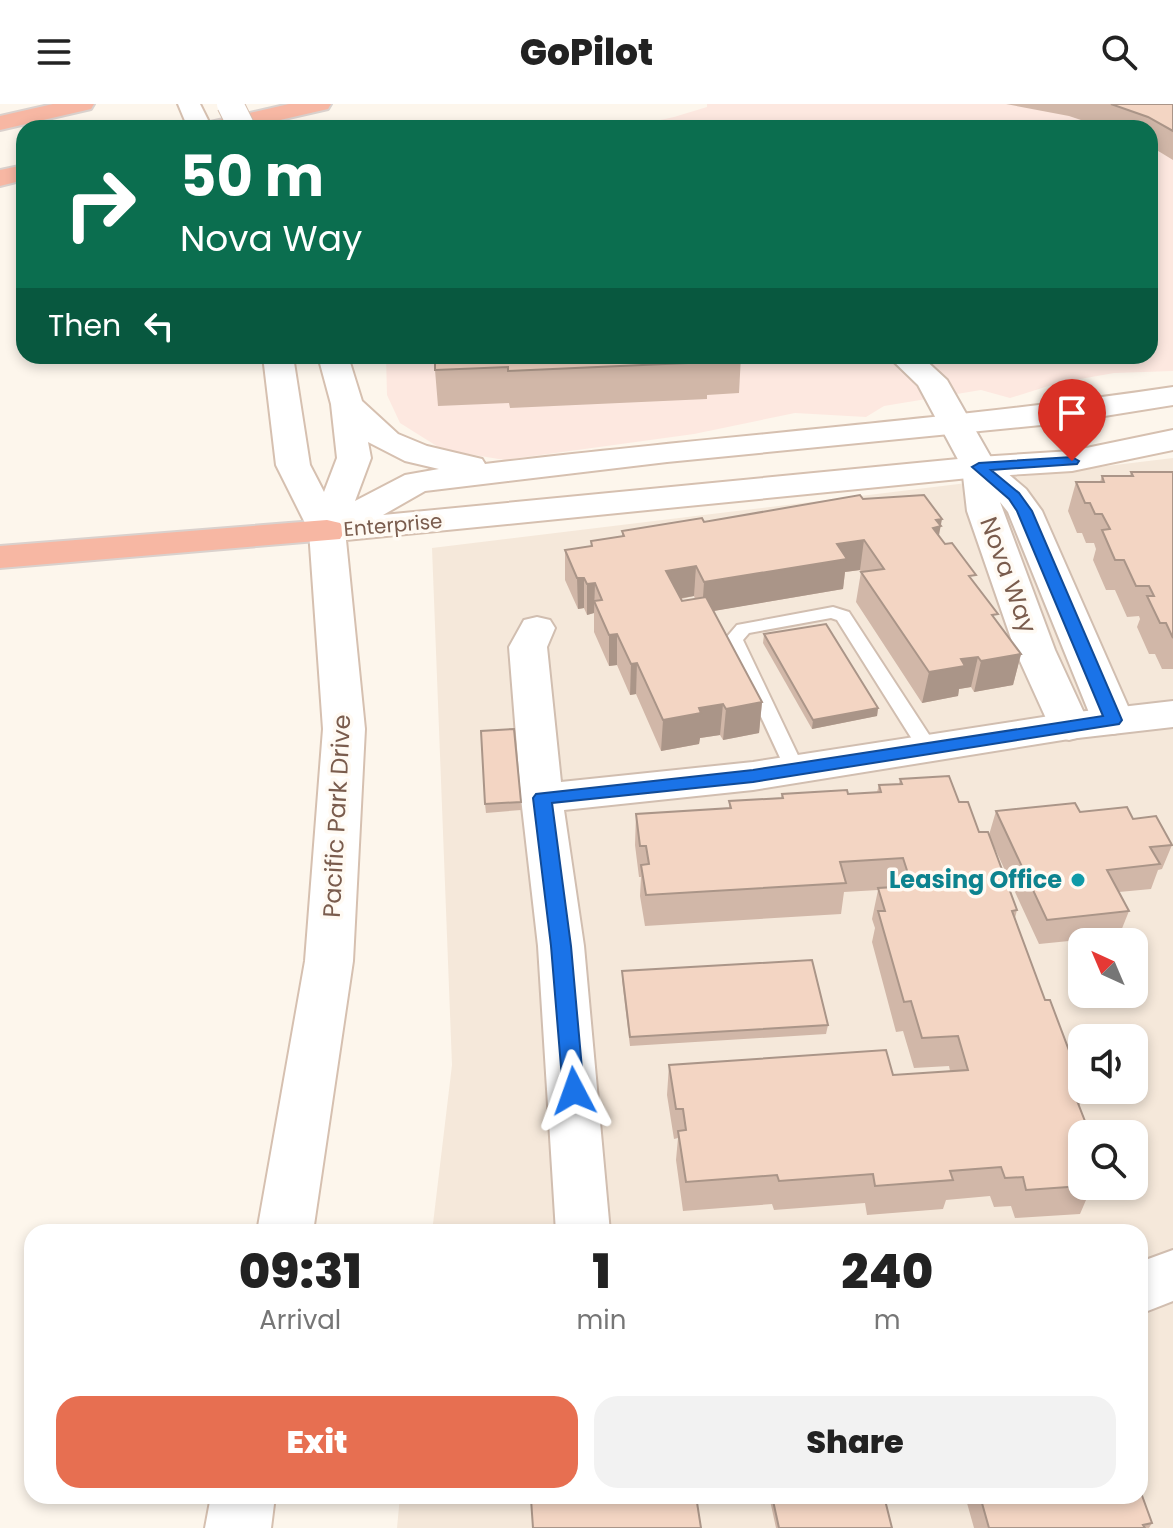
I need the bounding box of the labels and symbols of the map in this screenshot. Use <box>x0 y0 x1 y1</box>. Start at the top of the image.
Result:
pin <box>1038 379 1106 461</box>
street label: Enterprise <box>342 507 444 543</box>
street label: Nova Way <box>972 512 1045 638</box>
street label: Pacific Park Drive <box>315 714 358 918</box>
place label: Leasing Office <box>889 863 1062 896</box>
marker: Leasing Office <box>1069 871 1087 889</box>
north arrow <box>1068 928 1148 1008</box>
position arrow <box>532 1049 616 1133</box>

